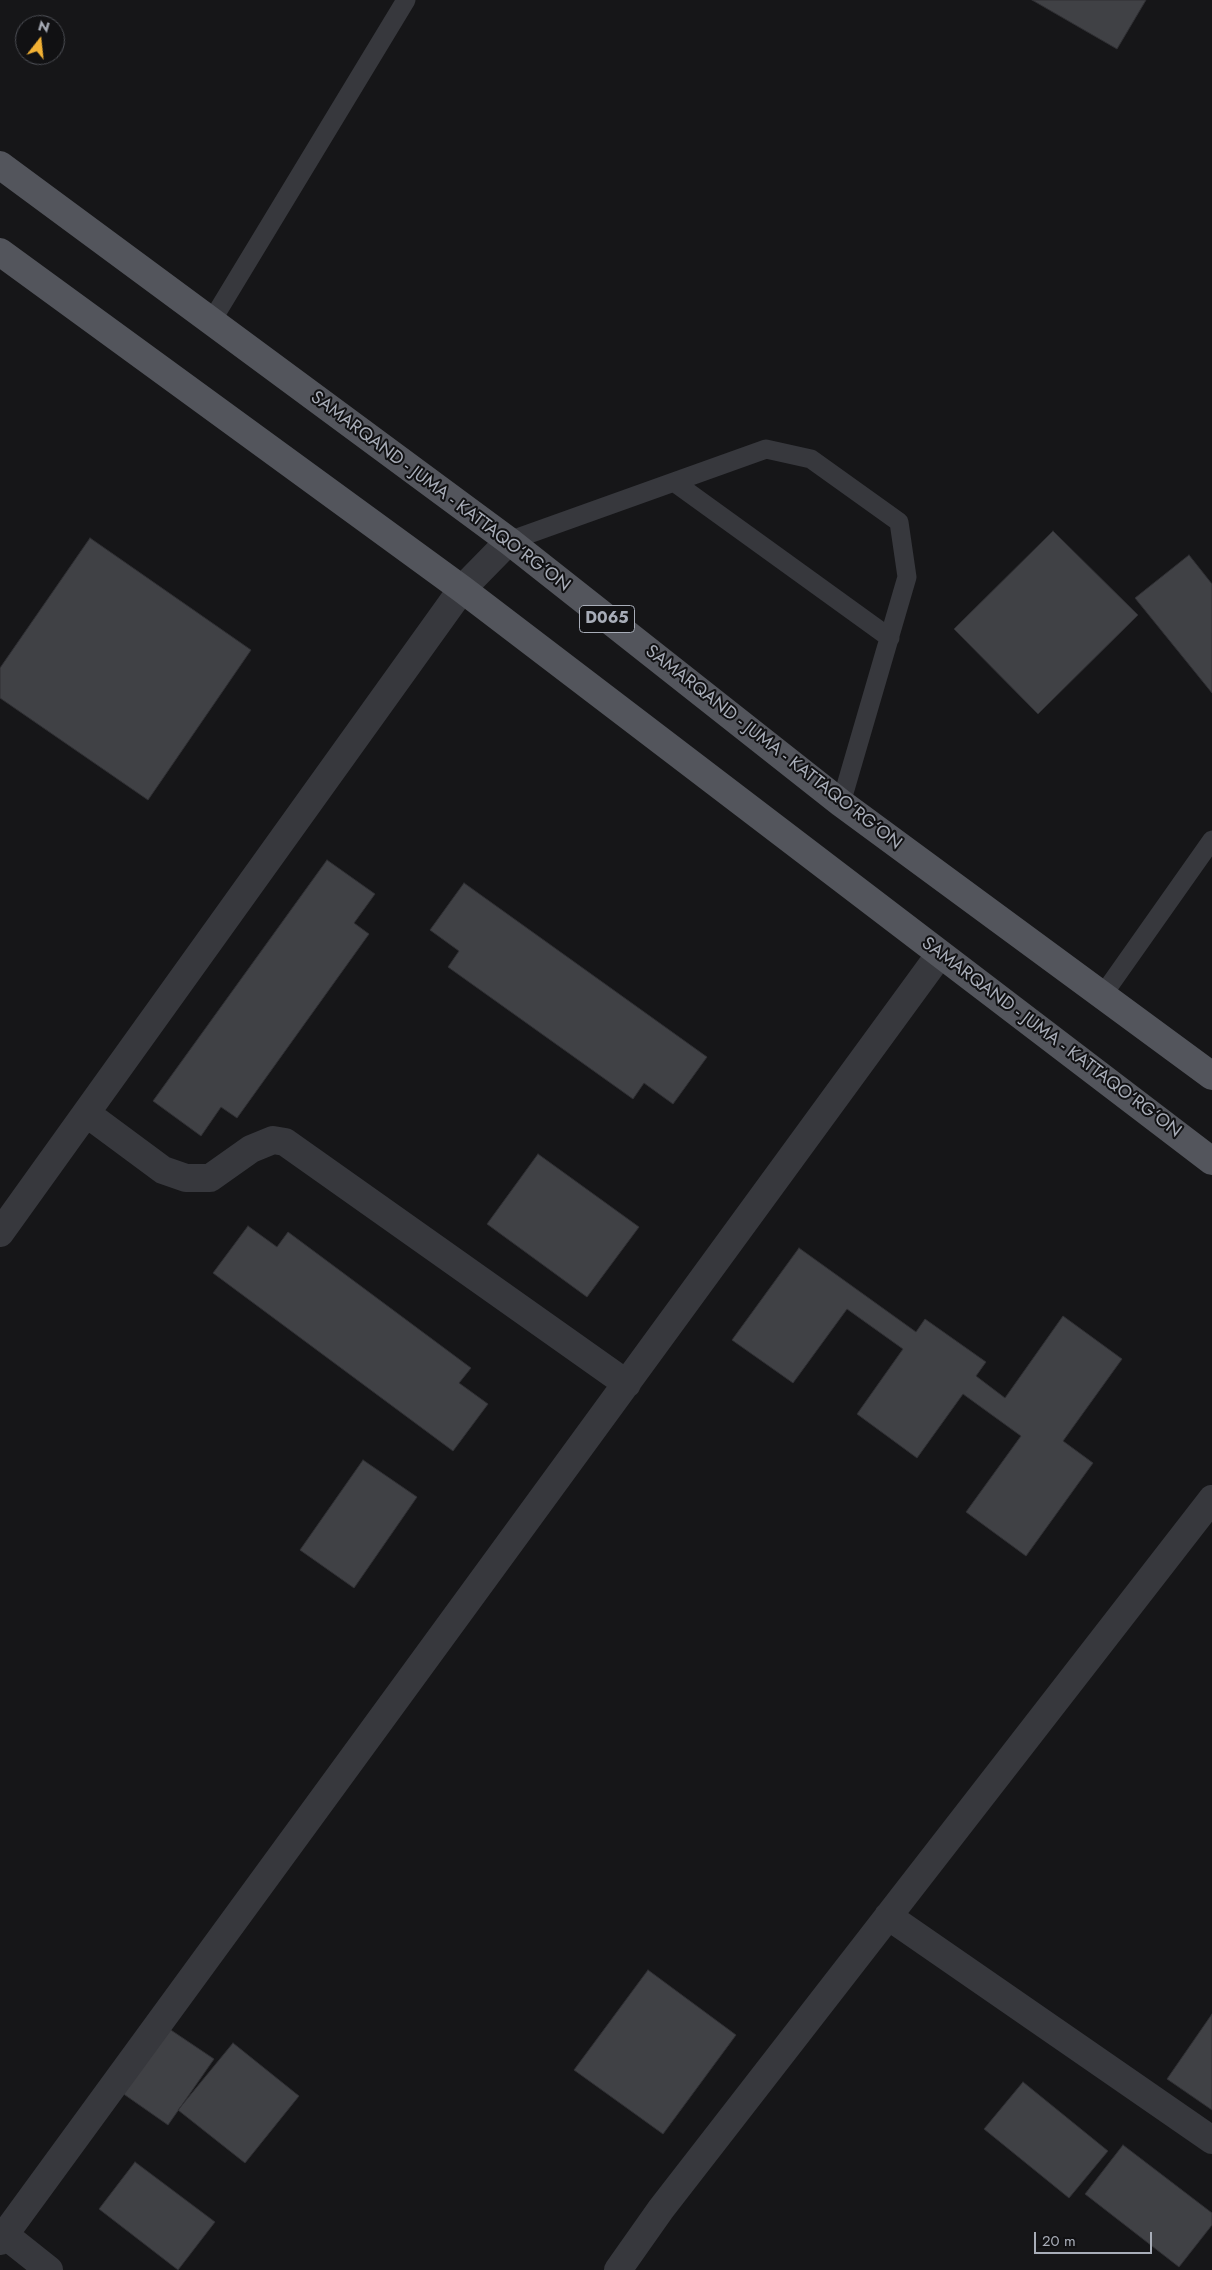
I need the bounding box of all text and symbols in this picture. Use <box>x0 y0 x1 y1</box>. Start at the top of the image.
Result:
north arrow <box>15 15 65 65</box>
text: N <box>36 15 52 38</box>
street label: SAMARQAND - JUMA - KATTAQO‘RG‘ON <box>306 387 574 597</box>
road number: D065 <box>580 606 634 632</box>
street label: SAMARQAND - JUMA - KATTAQO‘RG‘ON <box>641 641 905 855</box>
street label: SAMARQAND - JUMA - KATTAQO‘RG‘ON <box>917 933 1185 1143</box>
scale bar <box>1037 2222 1154 2254</box>
text: 20 m <box>1042 2230 1076 2252</box>

